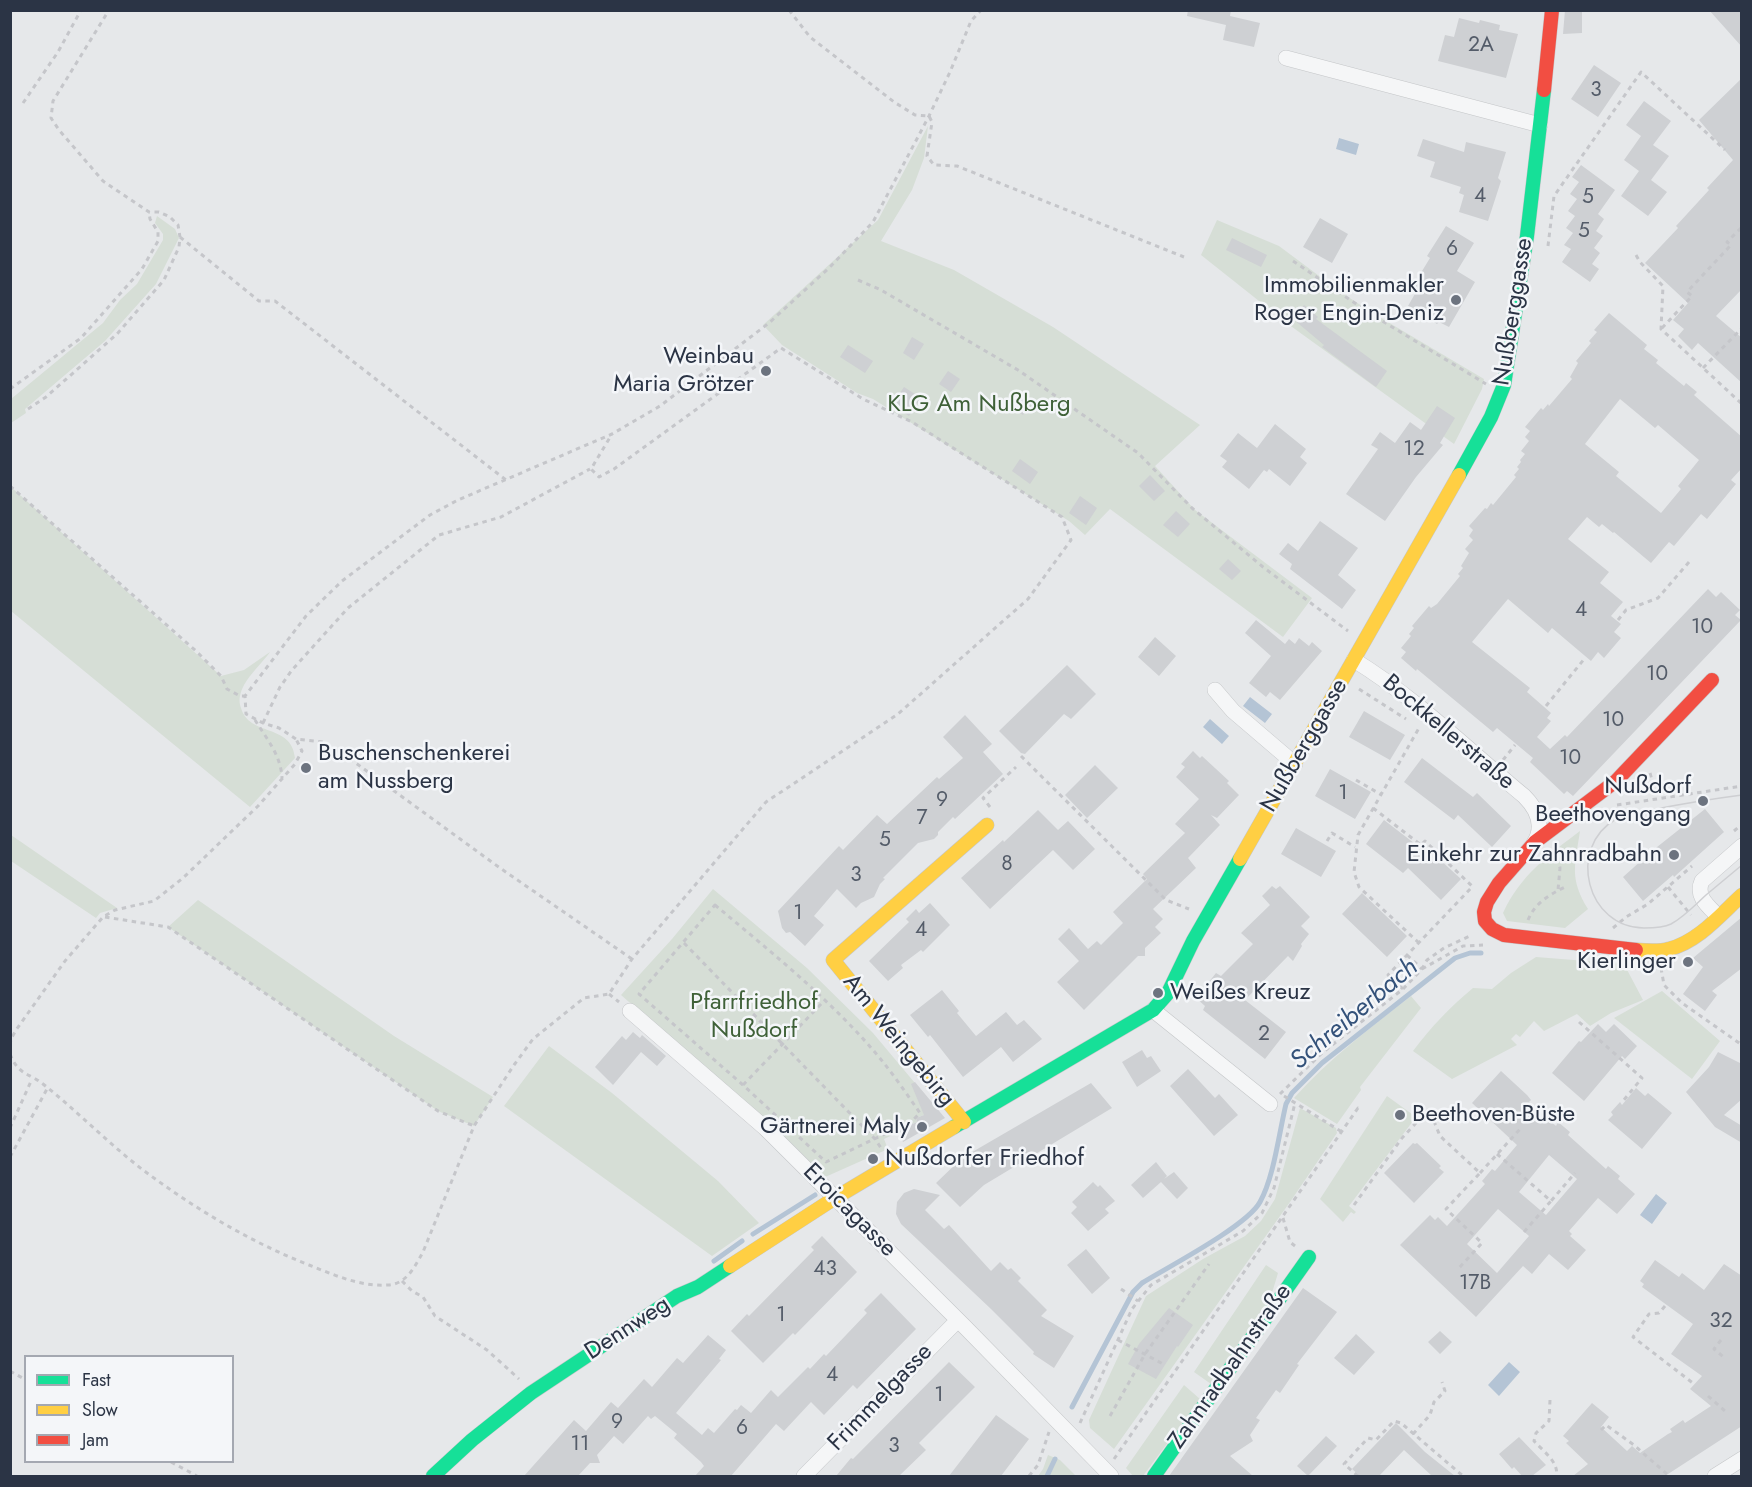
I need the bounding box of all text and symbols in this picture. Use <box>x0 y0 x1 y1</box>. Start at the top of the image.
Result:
house number: 2A <box>1468 33 1494 59</box>
house number: 3 <box>1590 78 1602 104</box>
house number: 4 <box>1474 184 1486 210</box>
house number: 5 <box>1582 185 1594 211</box>
house number: 5 <box>1578 219 1590 245</box>
street label: Nußberggasse <box>1488 236 1540 388</box>
house number: 6 <box>1446 237 1458 263</box>
place label: Immobilienmakler Roger Engin-Deniz <box>1254 272 1444 328</box>
marker: Immobilienmakler Roger Engin-Deniz <box>1449 293 1463 307</box>
place label: Weinbau Maria Grötzer <box>613 343 754 399</box>
marker: Weinbau Maria Grötzer <box>759 364 773 378</box>
park label: KLG Am Nußberg <box>887 391 1071 419</box>
house number: 12 <box>1403 437 1425 463</box>
house number: 4 <box>1575 598 1587 624</box>
house number: 10 <box>1691 615 1713 641</box>
house number: 10 <box>1646 662 1668 688</box>
street label: Bockkellerstraße <box>1376 669 1520 797</box>
street label: Nußberggasse <box>1255 674 1355 818</box>
house number: 10 <box>1602 708 1624 734</box>
place label: Buschenschenkerei am Nussberg <box>318 740 510 796</box>
house number: 10 <box>1559 746 1581 772</box>
marker: Buschenschenkerei am Nussberg <box>299 761 313 775</box>
place label: Nußdorf Beethovengang <box>1535 773 1691 829</box>
house number: 1 <box>1338 781 1348 807</box>
house number: 9 <box>936 788 948 814</box>
marker: Nußdorf Beethovengang <box>1696 794 1710 808</box>
house number: 7 <box>916 806 928 832</box>
house number: 5 <box>879 828 891 854</box>
place label: Einkehr zur Zahnradbahn <box>1407 841 1662 869</box>
marker: Einkehr zur Zahnradbahn <box>1667 848 1681 862</box>
house number: 8 <box>1001 852 1013 878</box>
house number: 3 <box>850 863 862 889</box>
house number: 1 <box>793 901 803 927</box>
house number: 4 <box>915 918 927 944</box>
place label: Kierlinger <box>1577 948 1676 976</box>
water label: Schreiberbach <box>1285 953 1425 1077</box>
marker: Kierlinger <box>1681 955 1695 969</box>
street label: Am Weingebirg <box>836 969 960 1113</box>
place label: Weißes Kreuz <box>1170 979 1311 1007</box>
marker: Weißes Kreuz <box>1151 986 1165 1000</box>
park label: Pfarrfriedhof Nußdorf <box>690 989 818 1045</box>
house number: 2 <box>1258 1022 1270 1048</box>
place label: Beethoven-Büste <box>1412 1101 1575 1129</box>
marker: Beethoven-Büste <box>1393 1108 1407 1122</box>
place label: Gärtnerei Maly <box>760 1113 910 1141</box>
marker: Gärtnerei Maly <box>915 1120 929 1134</box>
place label: Nußdorfer Friedhof <box>885 1145 1084 1173</box>
marker: Nußdorfer Friedhof <box>866 1152 880 1166</box>
street label: Eroicagasse <box>796 1158 902 1264</box>
house number: 43 <box>813 1257 837 1283</box>
house number: 17B <box>1459 1271 1491 1297</box>
street label: Zahnradbahnstraße <box>1163 1279 1299 1455</box>
street label: Dennweg <box>580 1291 676 1367</box>
house number: 1 <box>776 1303 786 1329</box>
house number: 32 <box>1709 1309 1733 1335</box>
street label: Frimmelgasse <box>823 1338 939 1458</box>
legend <box>24 1355 234 1463</box>
house number: 4 <box>826 1363 838 1389</box>
text: Fast <box>82 1367 111 1393</box>
house number: 1 <box>934 1383 944 1409</box>
text: Slow <box>82 1397 118 1423</box>
house number: 9 <box>611 1410 623 1436</box>
house number: 6 <box>736 1416 748 1442</box>
text: Jam <box>82 1427 109 1453</box>
house number: 11 <box>571 1432 589 1458</box>
house number: 3 <box>888 1434 900 1460</box>

